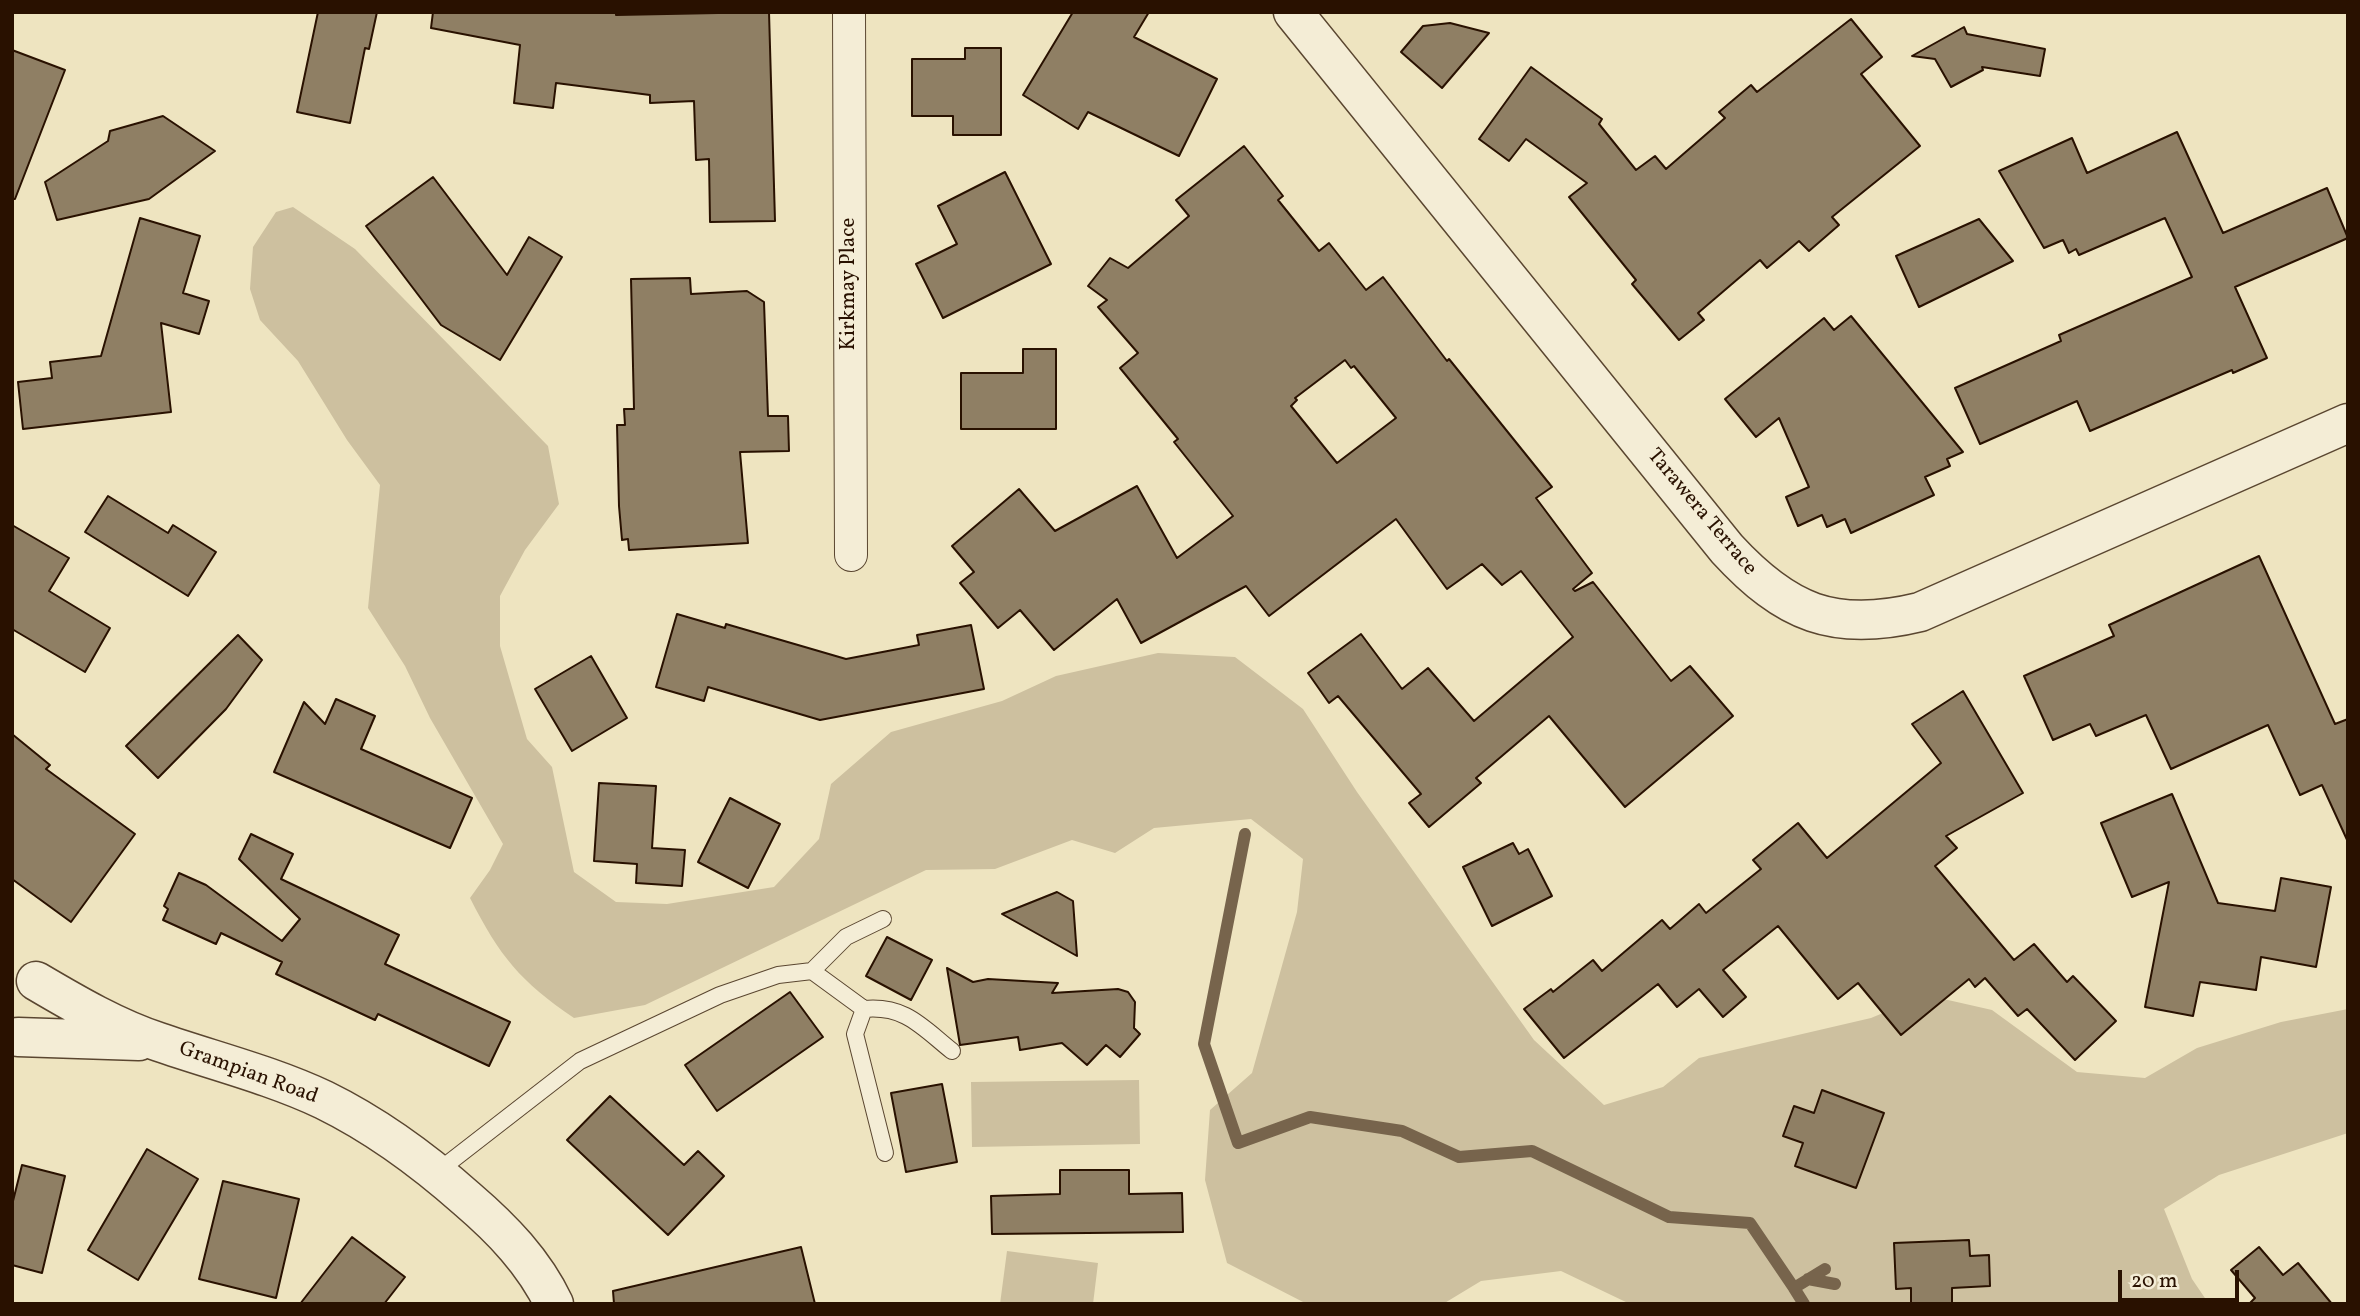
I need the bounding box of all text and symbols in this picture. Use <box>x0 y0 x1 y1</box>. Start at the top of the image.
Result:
street label: Kirkmay Place <box>837 217 863 351</box>
street label: Tarawera Terrace <box>1641 444 1761 582</box>
street label: Grampian Road <box>175 1037 321 1111</box>
scale bar <box>2122 1256 2243 1300</box>
text: 20 m <box>2131 1267 2177 1296</box>

